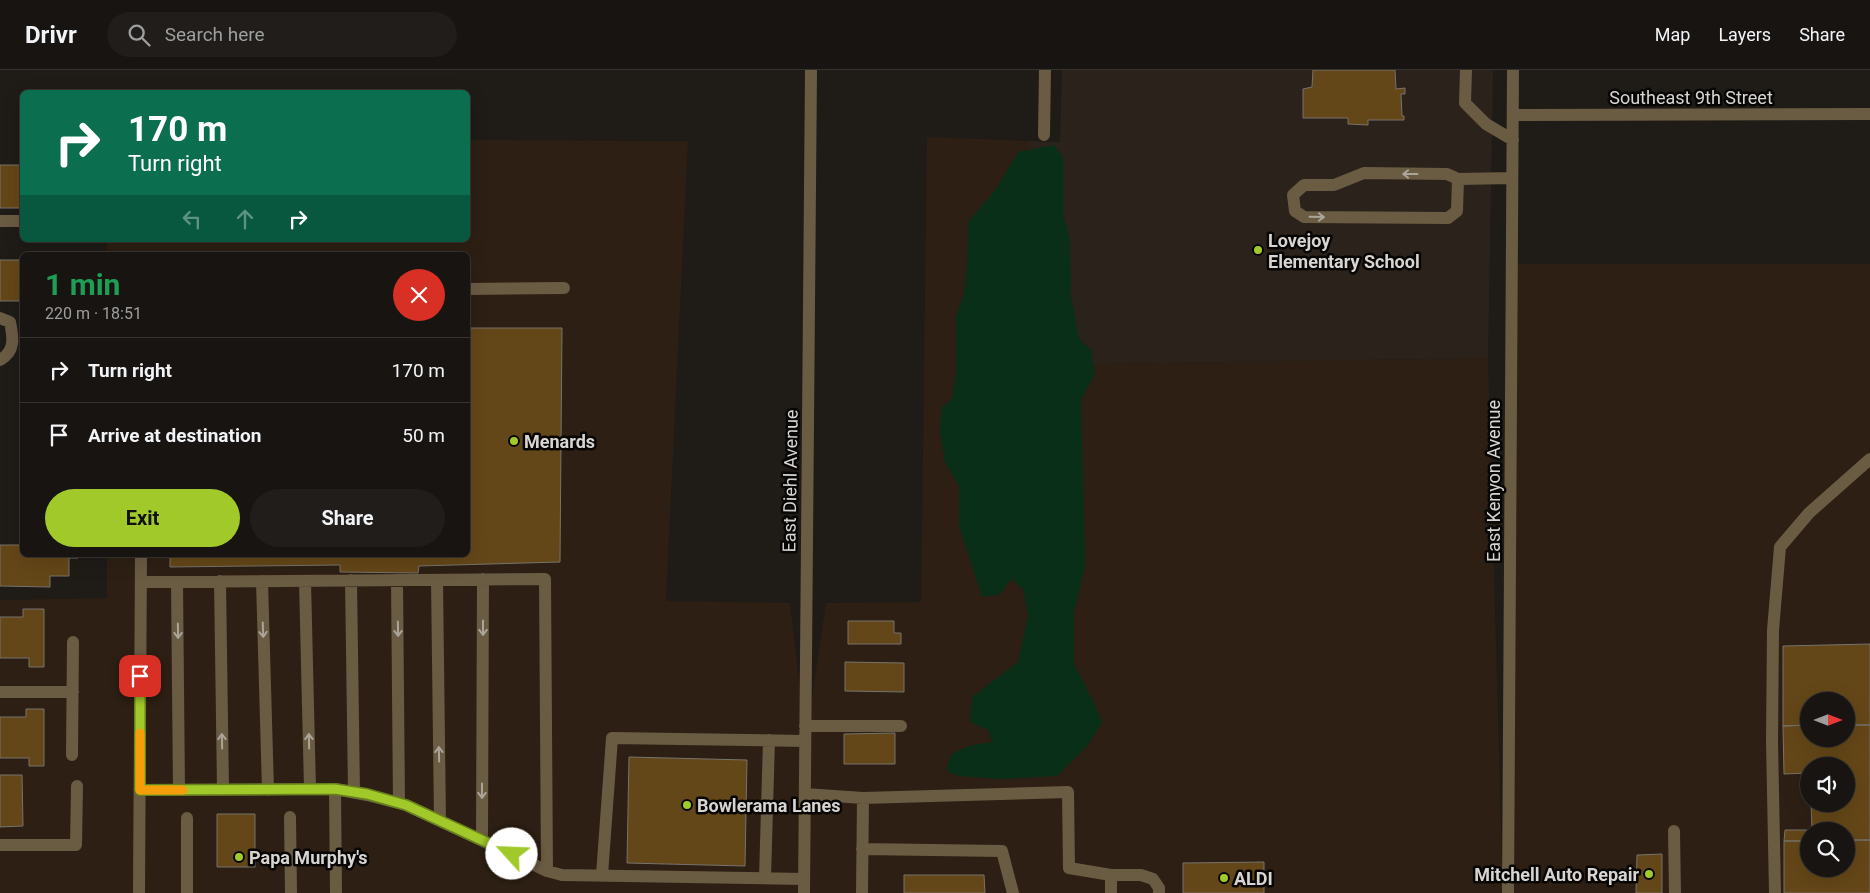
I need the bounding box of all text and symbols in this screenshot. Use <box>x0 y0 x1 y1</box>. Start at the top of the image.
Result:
search box <box>107 12 457 57</box>
text: Drivr <box>25 21 77 49</box>
icon: search <box>125 21 153 49</box>
text: Search here <box>165 23 265 46</box>
text: Map <box>1655 24 1690 45</box>
text: Layers <box>1718 24 1771 45</box>
text: Share <box>1799 24 1845 45</box>
street label: Southeast 9th Street <box>1609 87 1773 108</box>
text: 170 m <box>128 109 227 150</box>
icon: right <box>45 110 110 175</box>
text: Turn right <box>128 151 222 176</box>
one-way arrow <box>1402 169 1418 179</box>
icon: left <box>178 205 206 233</box>
icon: ahead <box>231 205 259 233</box>
icon: right <box>284 205 312 233</box>
one-way arrow <box>1308 212 1324 222</box>
place label: Lovejoy Elementary School <box>1268 230 1420 272</box>
marker: Lovejoy Elementary School <box>1252 244 1264 256</box>
text: 1 min <box>45 267 120 302</box>
button: close <box>393 269 445 321</box>
text: 220 m · 18:51 <box>45 304 142 323</box>
icon: right <box>45 356 73 384</box>
text: Turn right <box>88 359 172 382</box>
text: 170 m <box>392 359 445 382</box>
street label: East Kenyon Avenue <box>1483 400 1504 562</box>
street label: East Diehl Avenue <box>778 409 802 553</box>
icon: arrive <box>45 421 73 449</box>
text: Arrive at destination <box>88 424 261 447</box>
text: 50 m <box>402 424 445 447</box>
place label: Menards <box>524 431 595 452</box>
marker: Menards <box>508 435 520 447</box>
button: Exit <box>45 489 240 547</box>
button: Share <box>250 489 445 547</box>
one-way arrow <box>393 620 403 637</box>
one-way arrow <box>478 620 488 636</box>
one-way arrow <box>173 622 183 638</box>
one-way arrow <box>259 622 268 638</box>
pin <box>119 655 161 697</box>
icon: arrive <box>126 662 154 690</box>
north arrow <box>1800 692 1855 748</box>
map controls <box>1800 692 1855 877</box>
one-way arrow <box>217 733 227 750</box>
one-way arrow <box>304 733 313 749</box>
one-way arrow <box>434 747 444 763</box>
button: sound <box>1800 757 1855 812</box>
one-way arrow <box>477 782 487 798</box>
place label: Bowlerama Lanes <box>697 795 840 816</box>
marker: Bowlerama Lanes <box>681 799 693 811</box>
button: search <box>1800 822 1855 877</box>
position arrow <box>485 827 537 879</box>
place label: Papa Murphy's <box>249 847 368 868</box>
marker: Papa Murphy's <box>233 851 245 863</box>
place label: Mitchell Auto Repair <box>1474 864 1639 885</box>
place label: ALDI <box>1234 868 1273 889</box>
marker: Mitchell Auto Repair <box>1643 868 1655 880</box>
marker: ALDI <box>1218 872 1230 884</box>

